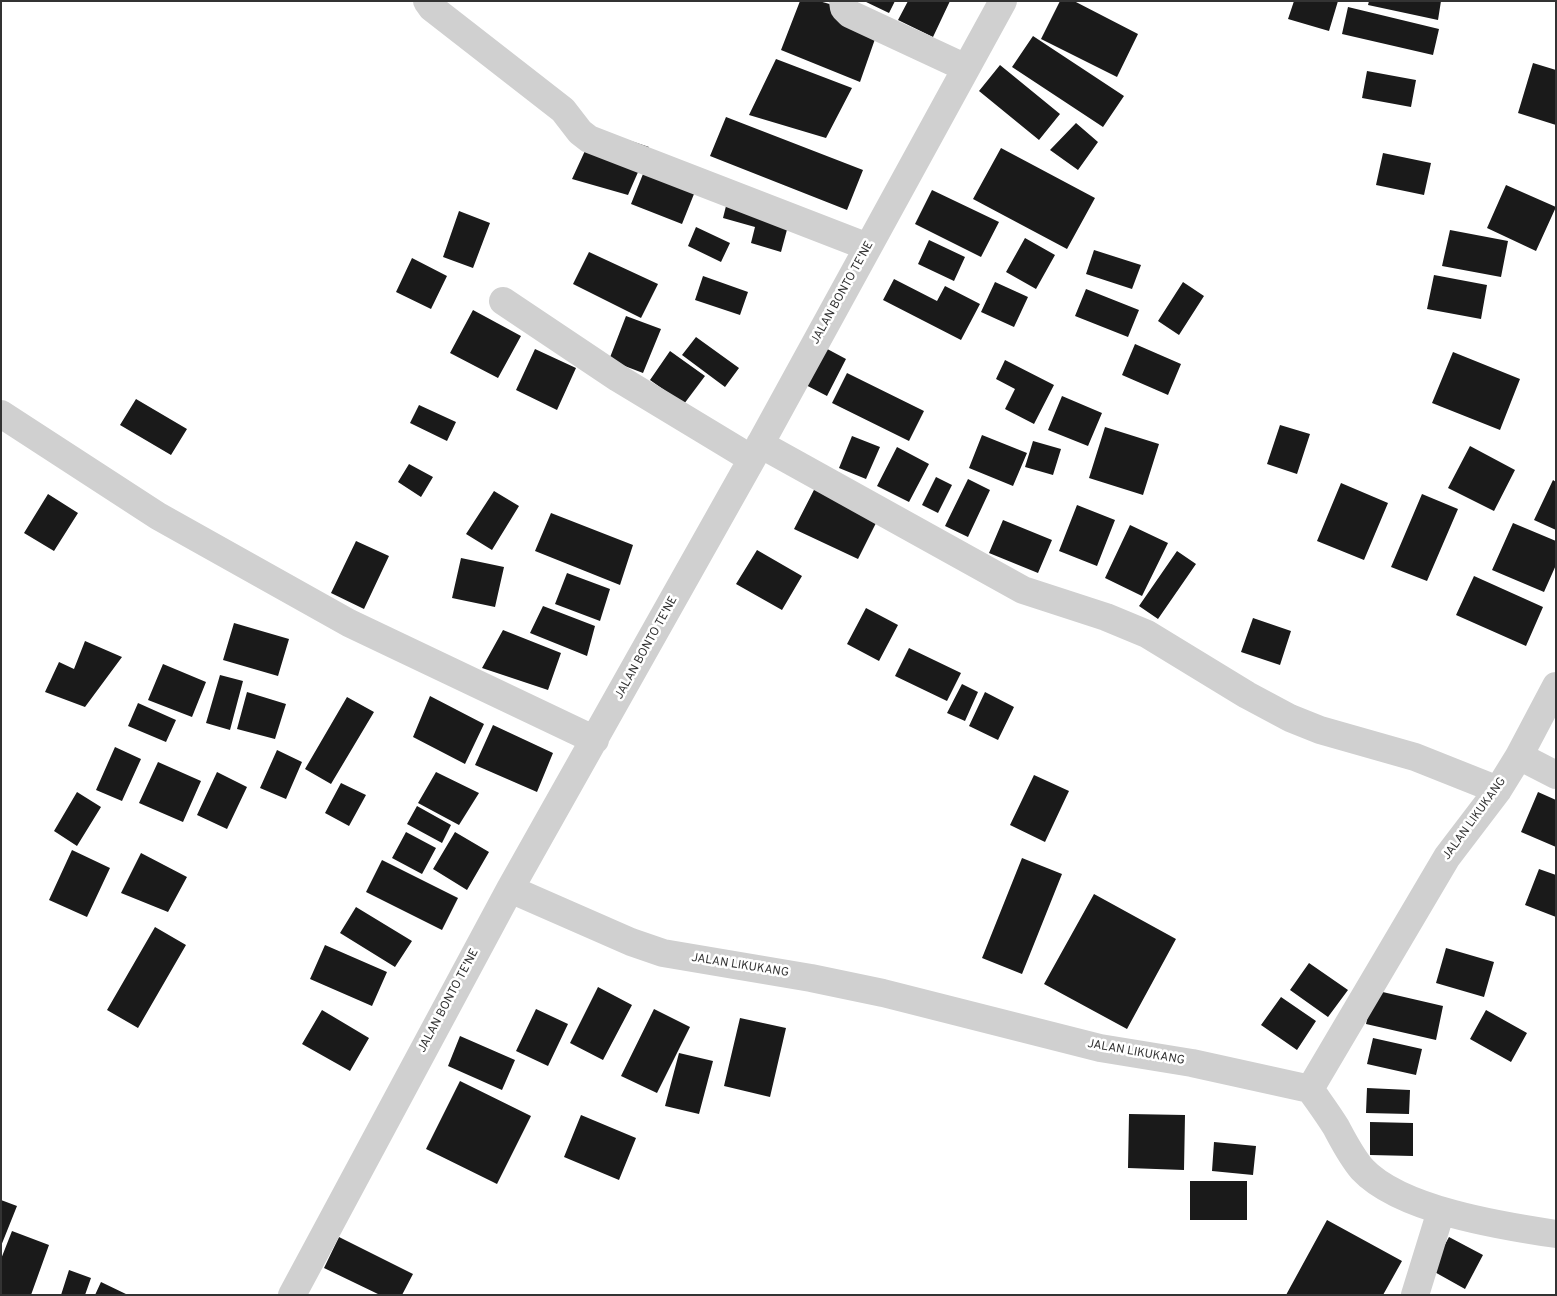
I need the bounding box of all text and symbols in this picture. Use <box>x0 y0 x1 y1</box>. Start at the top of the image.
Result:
street label: JALAN BONTO TE'NE <box>809 239 877 347</box>
street label: JALAN BONTO TE'NE <box>613 594 681 702</box>
street label: JALAN LIKUKANG <box>1440 775 1510 863</box>
street label: JALAN BONTO TE'NE <box>416 947 482 1055</box>
street label: JALAN LIKUKANG <box>690 951 790 981</box>
street label: JALAN LIKUKANG <box>1086 1037 1186 1069</box>

